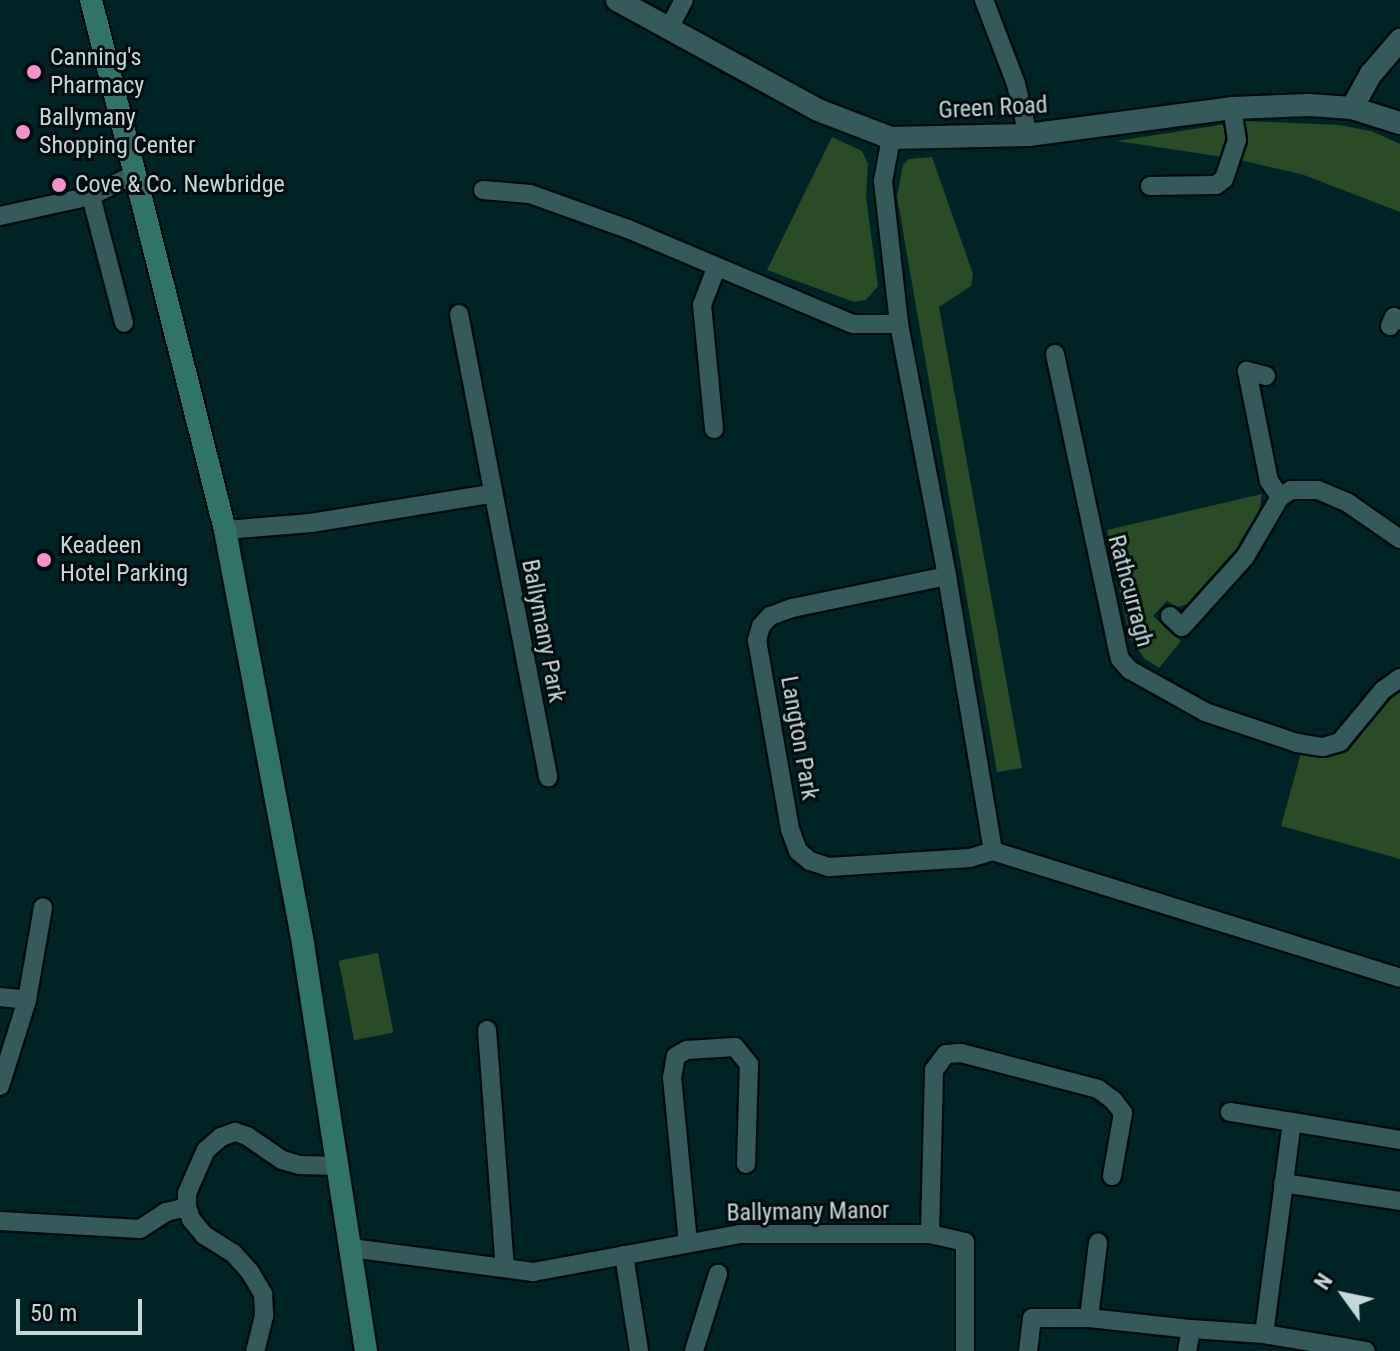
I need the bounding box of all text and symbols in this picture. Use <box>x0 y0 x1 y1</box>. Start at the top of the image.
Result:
place label: Canning's Pharmacy <box>50 44 144 100</box>
marker: Canning's Pharmacy <box>25 63 43 81</box>
street label: Green Road <box>938 91 1048 125</box>
place label: Ballymany Shopping Center <box>39 104 195 160</box>
marker: Ballymany Shopping Center <box>14 123 32 141</box>
place label: Cove & Co. Newbridge <box>75 171 285 199</box>
marker: Cove & Co. Newbridge <box>50 176 68 194</box>
place label: Keadeen Hotel Parking <box>60 532 188 588</box>
street label: Rathcurragh <box>1101 532 1159 650</box>
marker: Keadeen Hotel Parking <box>35 551 53 569</box>
street label: Ballymany Park <box>515 557 571 705</box>
street label: Langton Park <box>774 674 824 802</box>
street label: Ballymany Manor <box>726 1196 890 1228</box>
north arrow <box>1304 1255 1384 1335</box>
text: N <box>1309 1269 1338 1294</box>
scale bar <box>20 1283 146 1333</box>
text: 50 m <box>30 1299 77 1327</box>

